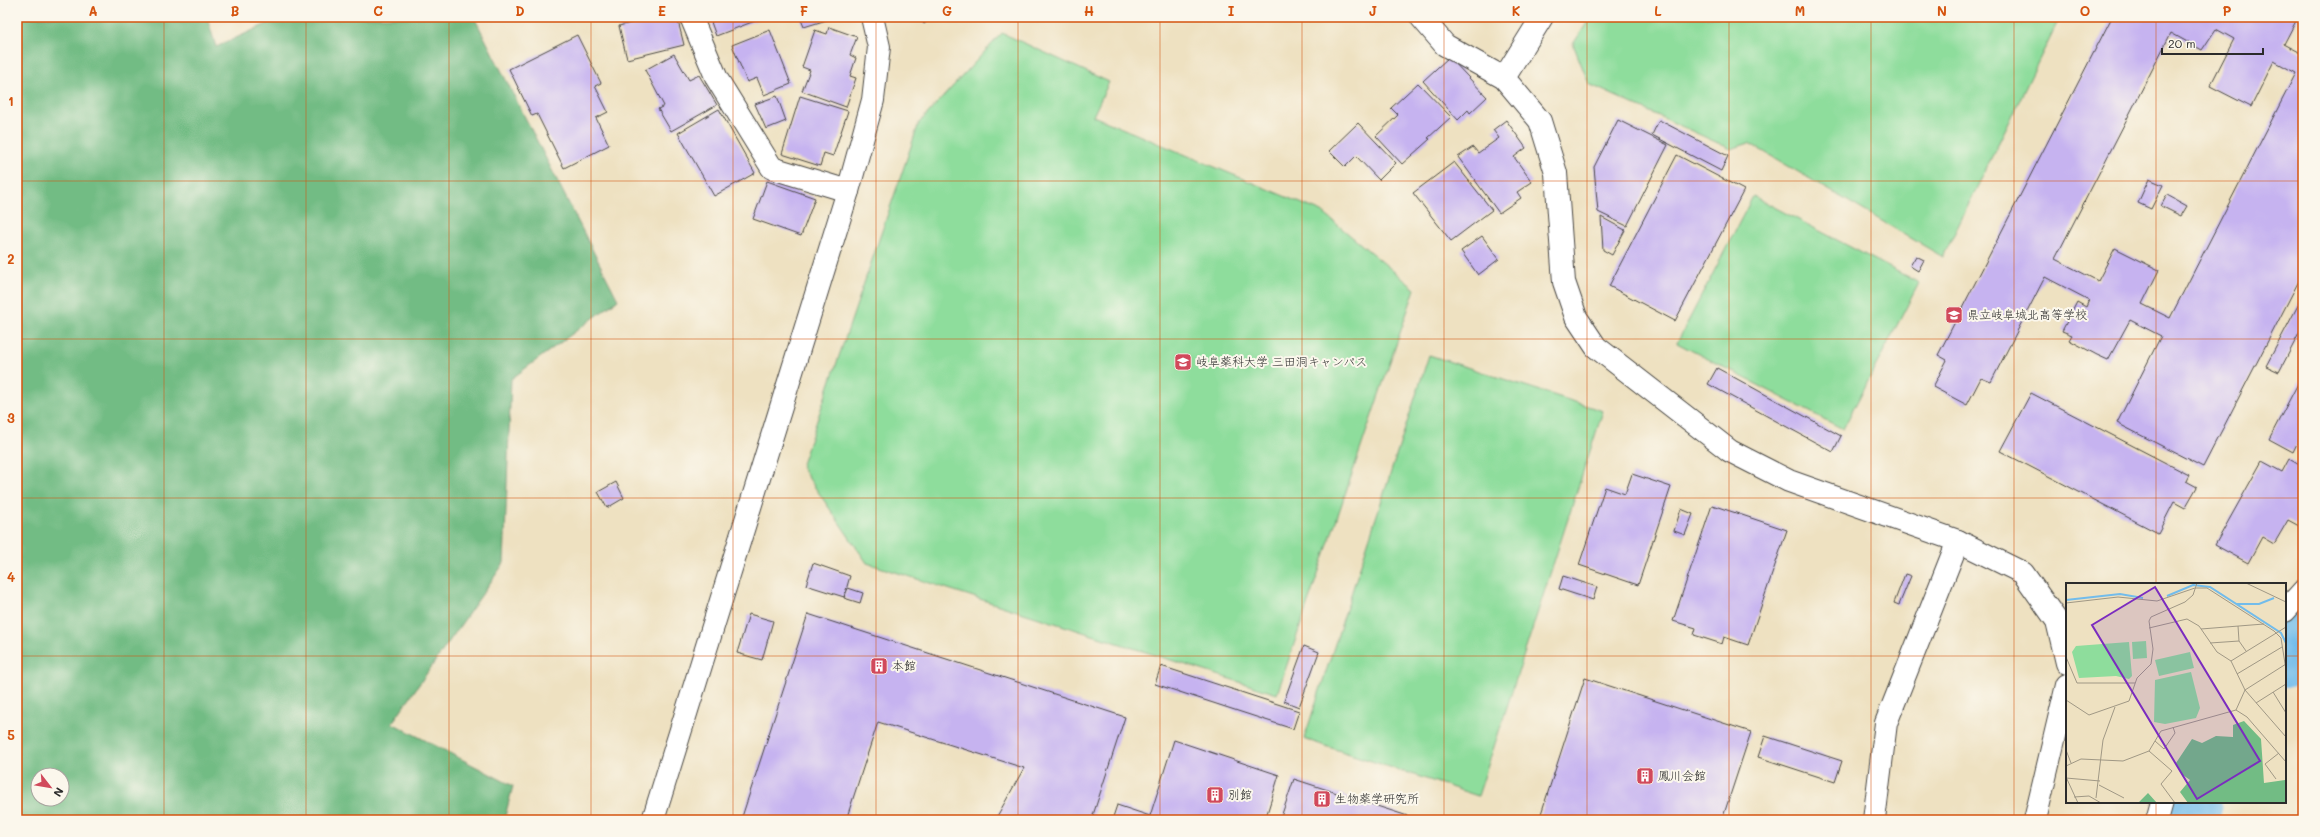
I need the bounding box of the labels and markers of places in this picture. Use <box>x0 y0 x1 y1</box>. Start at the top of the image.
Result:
school or university icon: 県立岐阜城北高等学校 <box>1944 305 1964 325</box>
place label: 県立岐阜城北高等学校 <box>1967 306 2087 322</box>
school or university icon: 岐阜薬科大学 三田洞キャンパス <box>1173 352 1193 372</box>
place label: 岐阜薬科大学 三田洞キャンパス <box>1196 353 1367 369</box>
building icon: 本館 <box>869 656 889 676</box>
place label: 本館 <box>892 657 916 673</box>
building icon: 鳳川会館 <box>1635 766 1655 786</box>
place label: 鳳川会館 <box>1658 767 1706 783</box>
building icon: 別館 <box>1205 785 1225 805</box>
place label: 別館 <box>1228 786 1252 802</box>
building icon: 生物薬学研究所 <box>1312 789 1332 809</box>
place label: 生物薬学研究所 <box>1335 790 1419 806</box>

